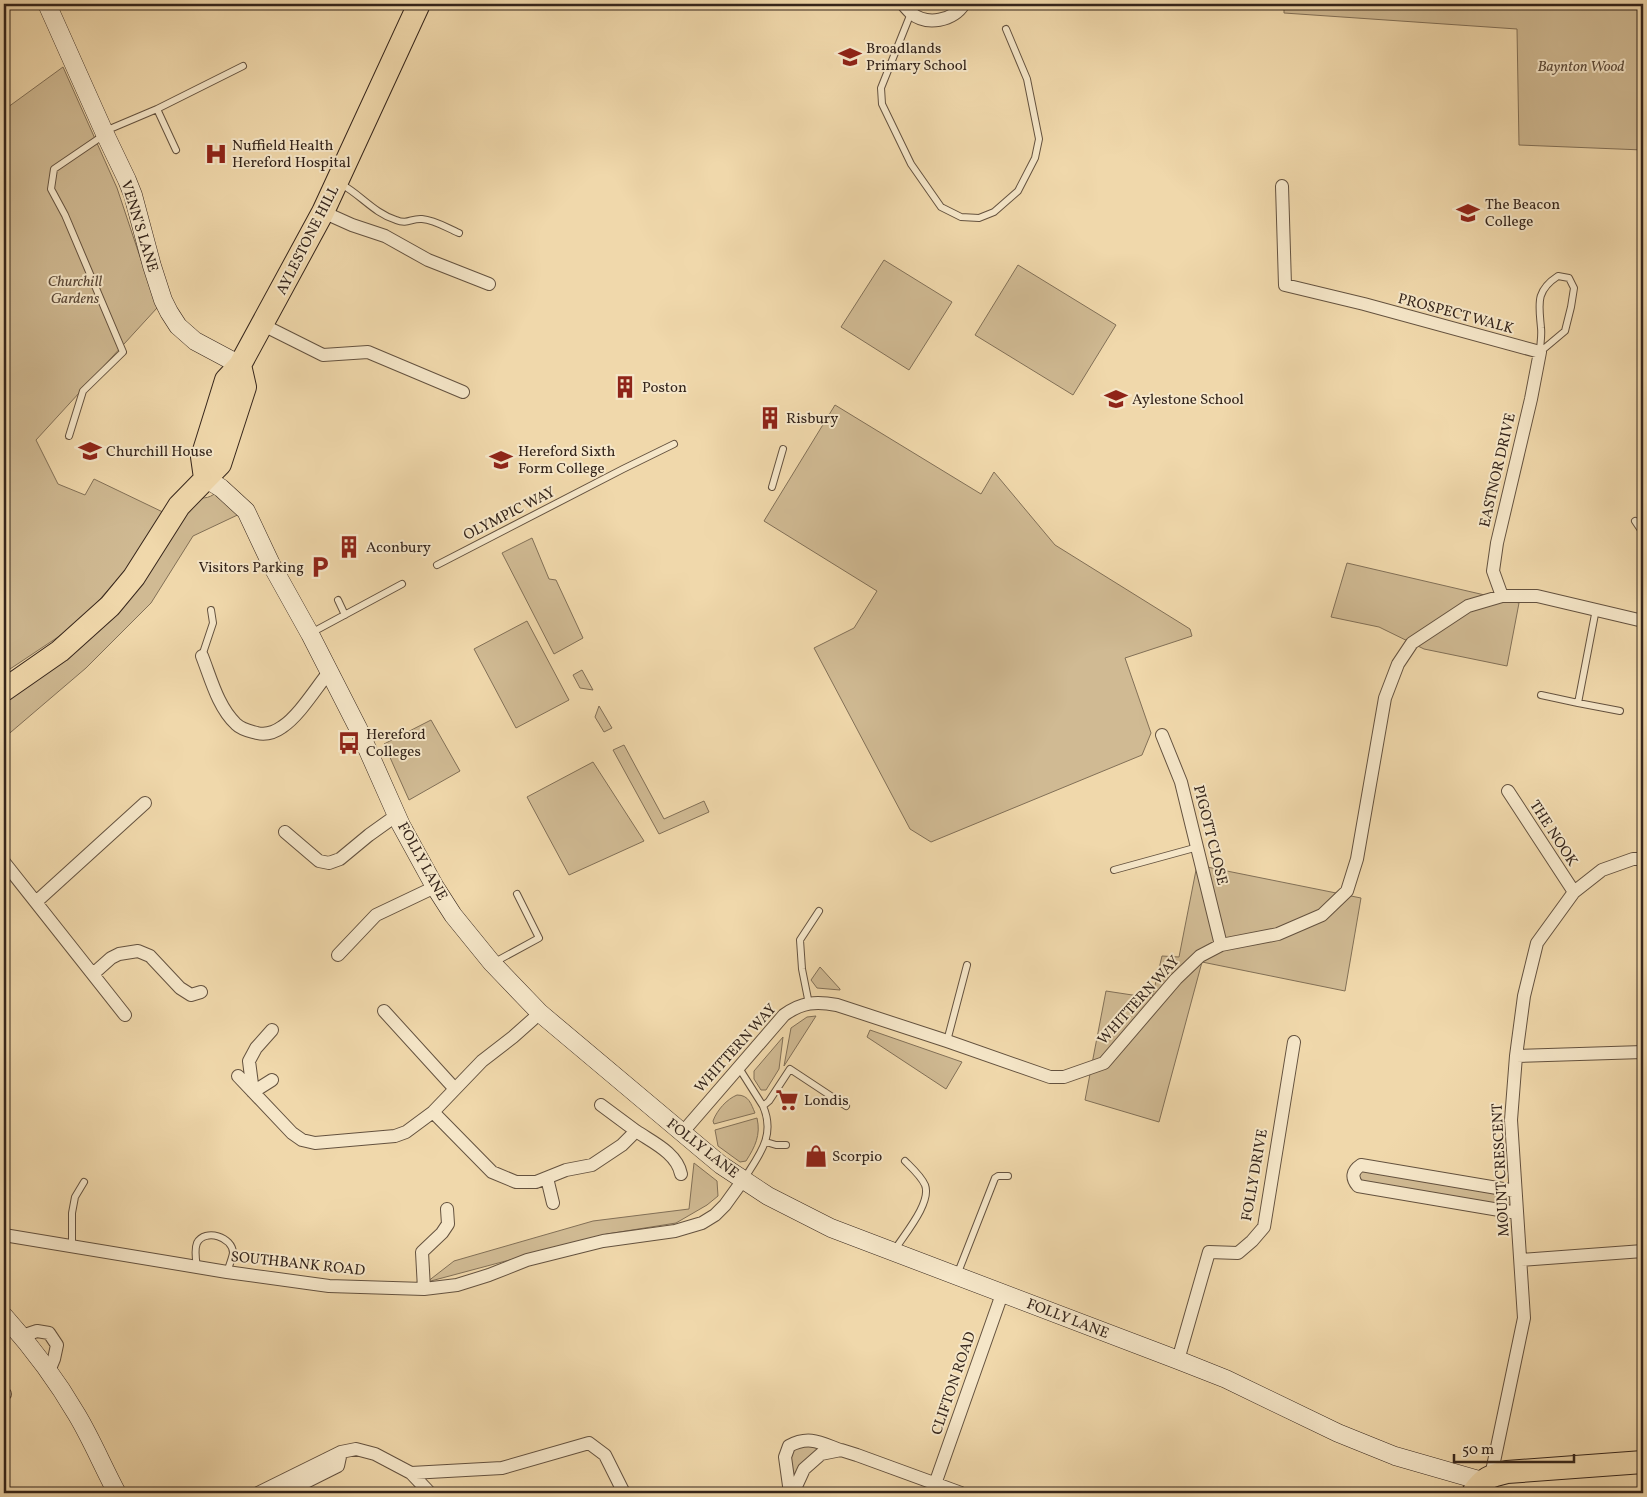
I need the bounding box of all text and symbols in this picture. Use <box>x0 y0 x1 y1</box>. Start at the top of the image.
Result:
place label: Broadlands Primary School <box>866 39 967 77</box>
school or university icon: Broadlands Primary School <box>837 44 863 70</box>
park label: Baynton Wood <box>1537 57 1625 78</box>
place label: Nuffield Health Hereford Hospital <box>232 136 351 174</box>
hospital icon: Nuffield Health Hereford Hospital <box>203 141 229 167</box>
street label: VENN'S LANE <box>115 178 162 275</box>
street label: AYLESTONE HILL <box>272 182 345 299</box>
place label: The Beacon College <box>1485 195 1560 233</box>
school or university icon: The Beacon College <box>1455 200 1481 226</box>
park label: Churchill Gardens <box>48 272 102 310</box>
street label: PROSPECT WALK <box>1395 289 1516 340</box>
building icon: Poston <box>612 374 638 400</box>
place label: Poston <box>642 378 687 399</box>
school or university icon: Aylestone School <box>1103 386 1129 412</box>
place label: Aylestone School <box>1132 390 1244 411</box>
building icon: Risbury <box>757 405 783 431</box>
place label: Risbury <box>786 409 838 430</box>
street label: EASTNOR DRIVE <box>1475 411 1522 530</box>
school or university icon: Churchill House <box>77 438 103 464</box>
place label: Churchill House <box>106 442 213 463</box>
place label: Hereford Sixth Form College <box>518 442 616 480</box>
school or university icon: Hereford Sixth Form College <box>488 447 514 473</box>
street label: OLYMPIC WAY <box>460 482 560 546</box>
building icon: Aconbury <box>336 534 362 560</box>
place label: Aconbury <box>366 538 431 559</box>
parking icon: Visitors Parking <box>307 554 333 580</box>
place label: Visitors Parking <box>198 558 304 579</box>
place label: Hereford Colleges <box>366 725 426 763</box>
bus stop icon: Hereford Colleges <box>336 730 362 756</box>
street label: PIGOTT CLOSE <box>1187 783 1232 888</box>
street label: THE NOOK <box>1524 797 1582 871</box>
street label: FOLLY LANE <box>391 819 452 905</box>
street label: WHITTERN WAY <box>1093 951 1185 1050</box>
street label: WHITTERN WAY <box>690 999 782 1098</box>
supermarket icon: Londis <box>774 1087 800 1113</box>
place label: Londis <box>804 1091 849 1112</box>
street label: MOUNT CRESCENT <box>1488 1102 1515 1237</box>
street label: FOLLY LANE <box>661 1114 743 1184</box>
street label: FOLLY DRIVE <box>1237 1127 1274 1223</box>
shop icon: Scorpio <box>803 1143 829 1169</box>
place label: Scorpio <box>832 1147 882 1168</box>
street label: SOUTHBANK ROAD <box>229 1247 366 1282</box>
street label: FOLLY LANE <box>1023 1294 1112 1345</box>
street label: CLIFTON ROAD <box>927 1329 982 1438</box>
scale bar <box>1454 1432 1574 1464</box>
text: 50 m <box>1462 1440 1494 1461</box>

